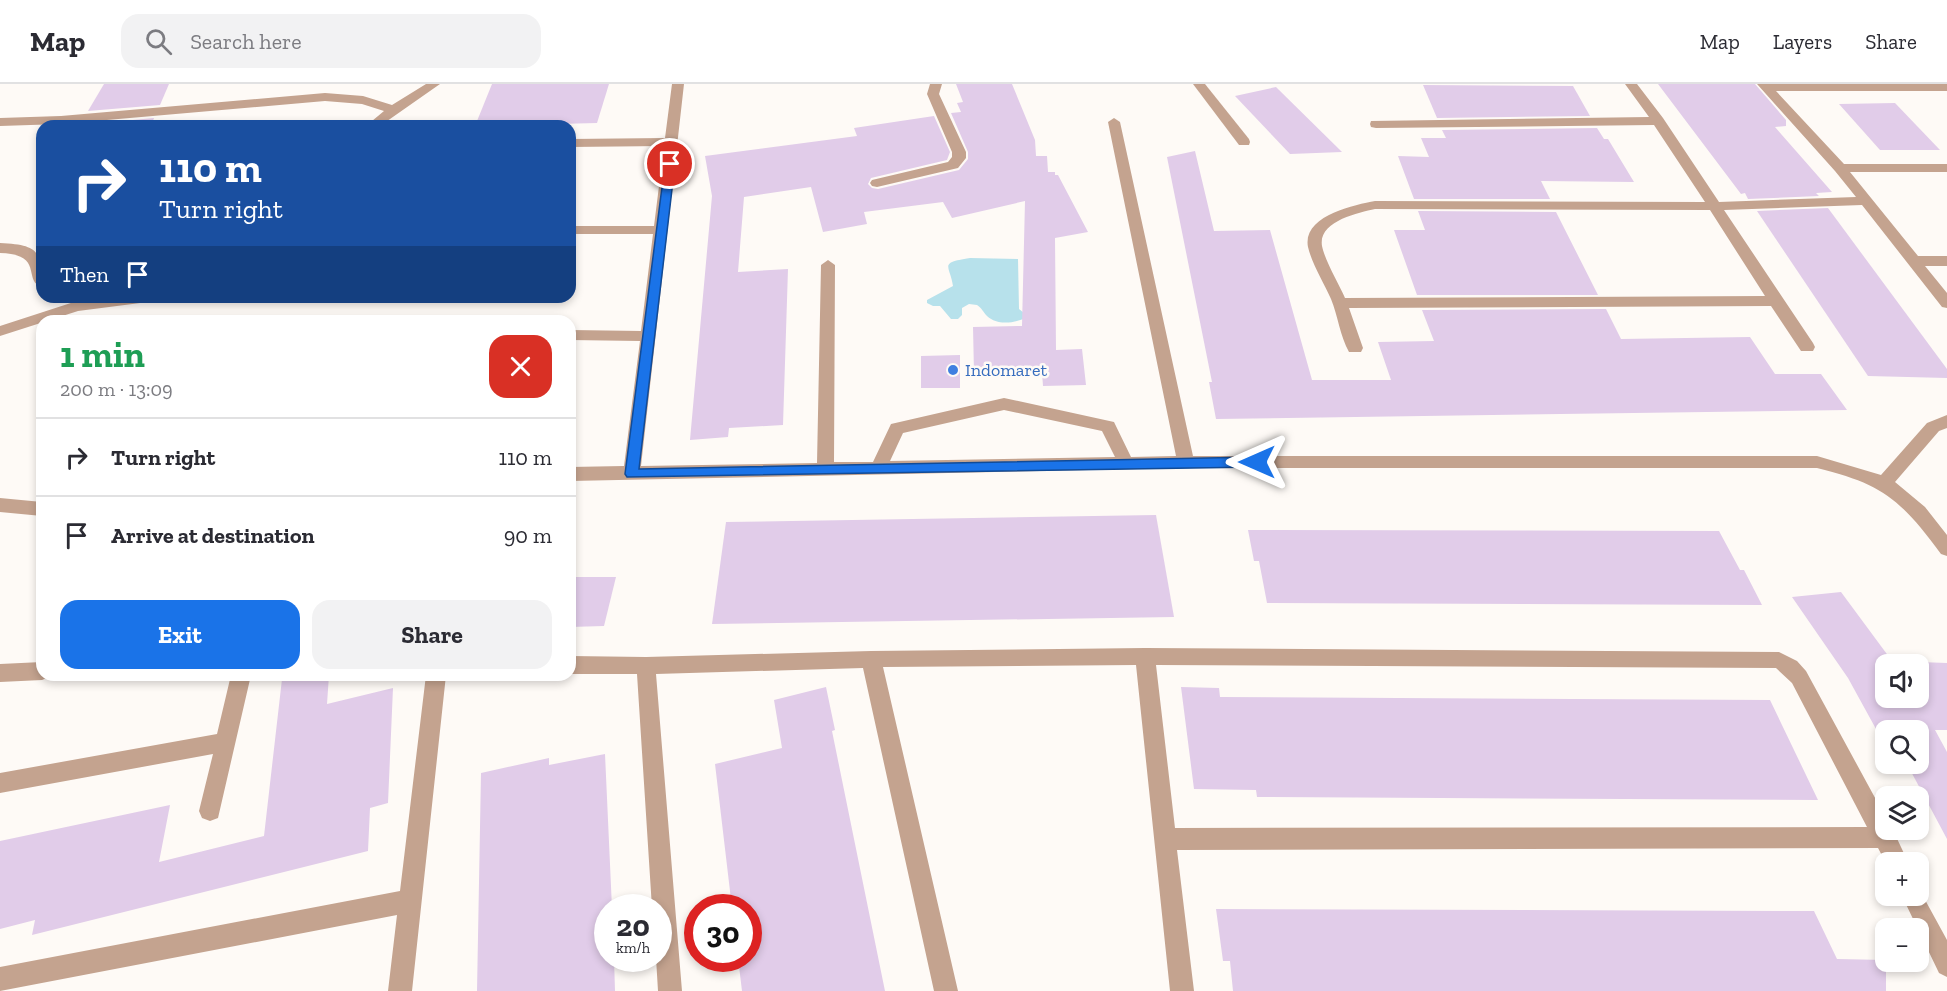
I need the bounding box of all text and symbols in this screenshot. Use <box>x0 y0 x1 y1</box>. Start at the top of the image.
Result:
search box <box>121 14 541 68</box>
text: Map <box>30 25 85 58</box>
icon: search <box>142 25 175 58</box>
text: Search here <box>190 28 302 55</box>
text: Map <box>1700 29 1740 54</box>
text: Layers <box>1773 29 1832 54</box>
text: Share <box>1865 29 1917 54</box>
pin <box>644 138 695 189</box>
text: 110 m <box>159 142 262 193</box>
icon: right <box>60 144 138 222</box>
icon: arrive <box>653 147 686 180</box>
text: Turn right <box>159 193 283 225</box>
icon: arrive <box>121 258 154 291</box>
text: Then <box>60 261 109 288</box>
text: 1 min <box>60 333 145 376</box>
button: close <box>489 335 552 398</box>
place label: Indomaret <box>965 359 1047 381</box>
marker: Indomaret <box>946 363 960 377</box>
text: 200 m · 13:09 <box>60 377 173 401</box>
position arrow <box>1225 430 1289 494</box>
icon: right <box>60 441 93 474</box>
text: Turn right <box>111 444 215 471</box>
text: 110 m <box>498 444 552 471</box>
icon: arrive <box>60 519 93 552</box>
text: Arrive at destination <box>111 522 314 549</box>
text: 90 m <box>504 522 552 549</box>
button: Exit <box>60 600 300 669</box>
button: Share <box>312 600 552 669</box>
map controls <box>1875 654 1929 972</box>
button: sound <box>1875 654 1929 708</box>
button: search <box>1875 720 1929 774</box>
button: layers <box>1875 786 1929 840</box>
button: + <box>1875 852 1929 906</box>
speed limit sign: 30 <box>684 894 762 972</box>
text: 20 <box>616 908 650 944</box>
button: − <box>1875 918 1929 972</box>
text: km/h <box>616 939 650 957</box>

